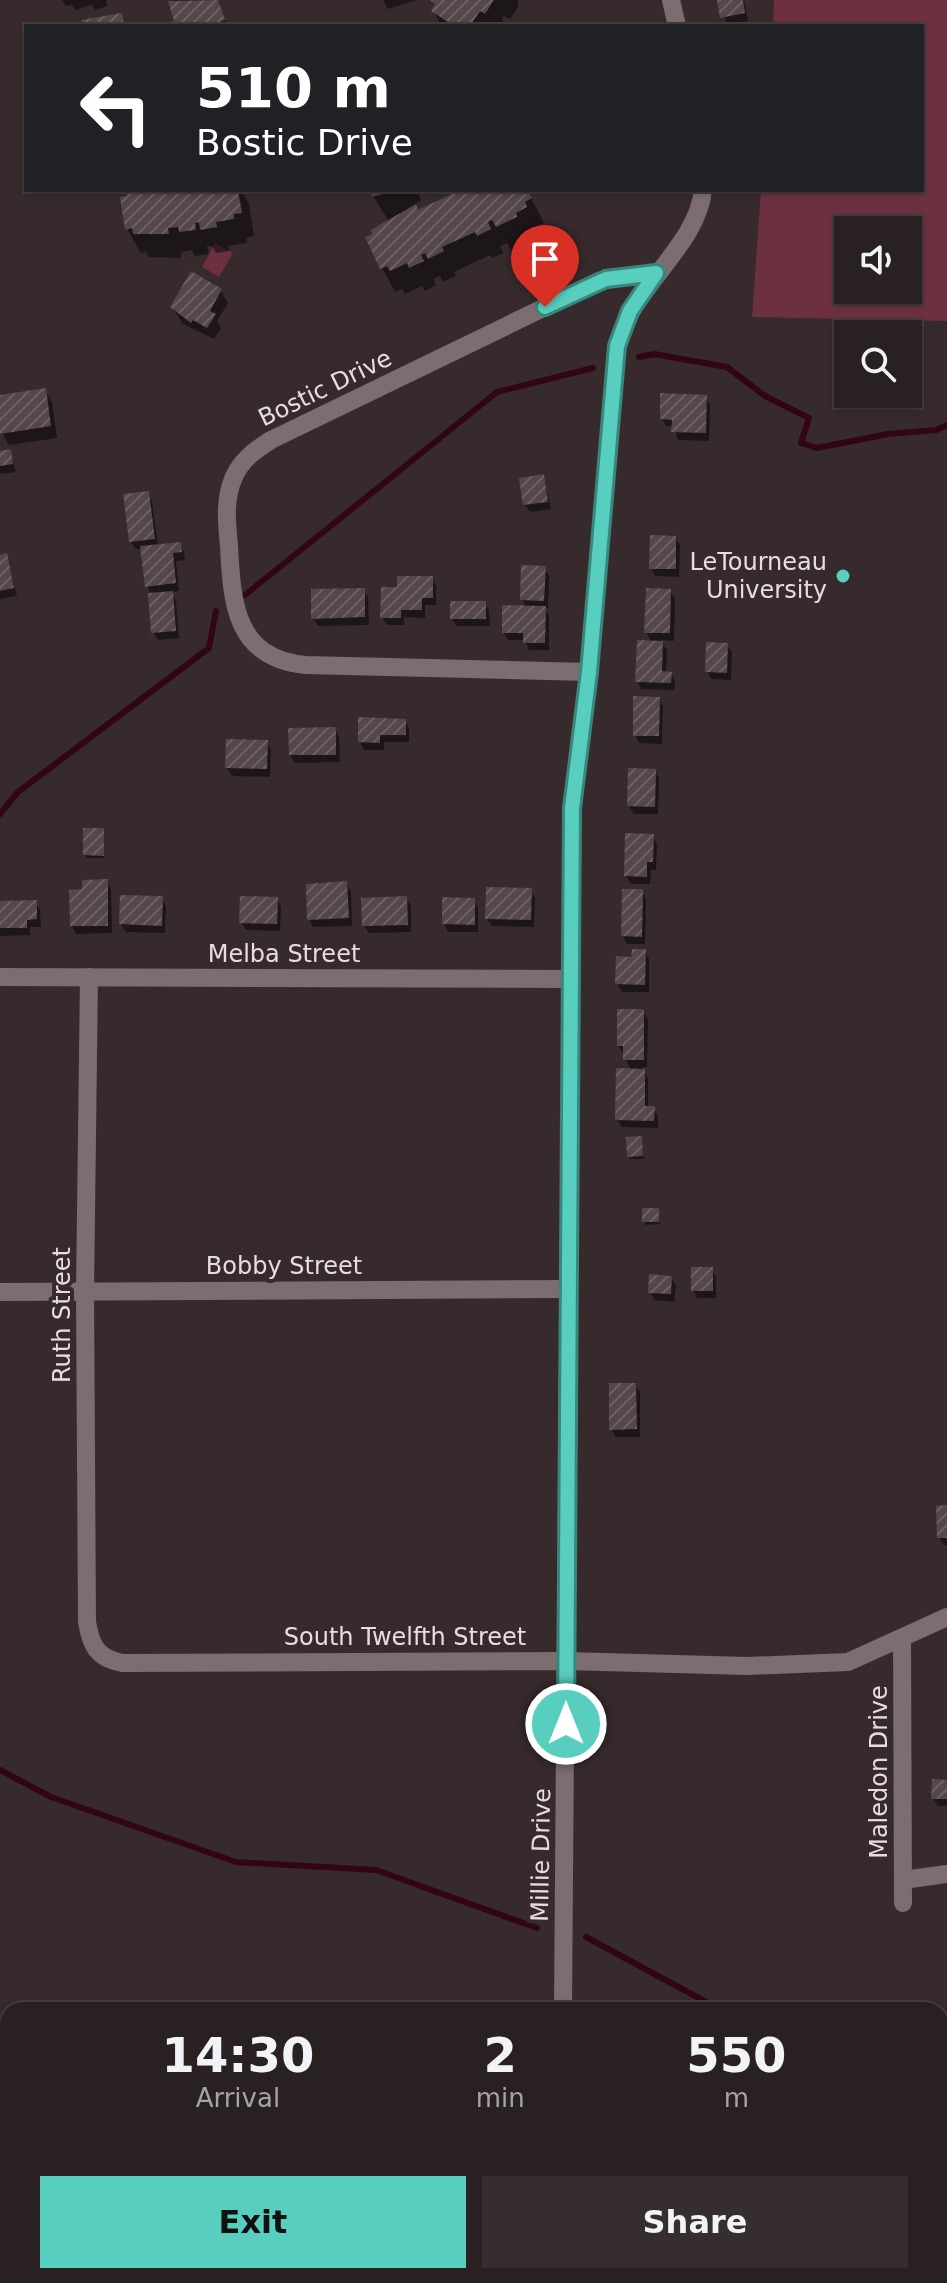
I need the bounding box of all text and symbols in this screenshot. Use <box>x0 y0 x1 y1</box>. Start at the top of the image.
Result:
text: 510 m <box>196 55 391 120</box>
icon: left <box>64 56 168 160</box>
text: Bostic Drive <box>196 122 413 163</box>
map controls <box>834 216 922 408</box>
button: sound <box>834 216 922 304</box>
pin <box>511 225 579 307</box>
icon: arrive <box>523 237 567 281</box>
button: search <box>834 320 922 408</box>
street label: Bostic Drive <box>254 344 396 432</box>
place label: LeTourneau University <box>689 548 827 604</box>
marker: LeTourneau University <box>834 567 852 585</box>
street label: Melba Street <box>208 940 360 968</box>
street label: Ruth Street <box>48 1247 76 1383</box>
street label: Bobby Street <box>206 1252 362 1280</box>
street label: South Twelfth Street <box>284 1623 526 1651</box>
position arrow <box>524 1682 608 1766</box>
street label: Maledon Drive <box>865 1685 893 1859</box>
street label: Millie Drive <box>526 1788 556 1922</box>
text: 14:30 <box>161 2027 314 2083</box>
text: 2 <box>484 2027 517 2083</box>
text: 550 <box>686 2027 786 2083</box>
text: Arrival <box>196 2083 280 2113</box>
text: min <box>476 2083 525 2113</box>
text: m <box>724 2083 749 2113</box>
button: Exit <box>40 2176 466 2268</box>
button: Share <box>482 2176 908 2268</box>

